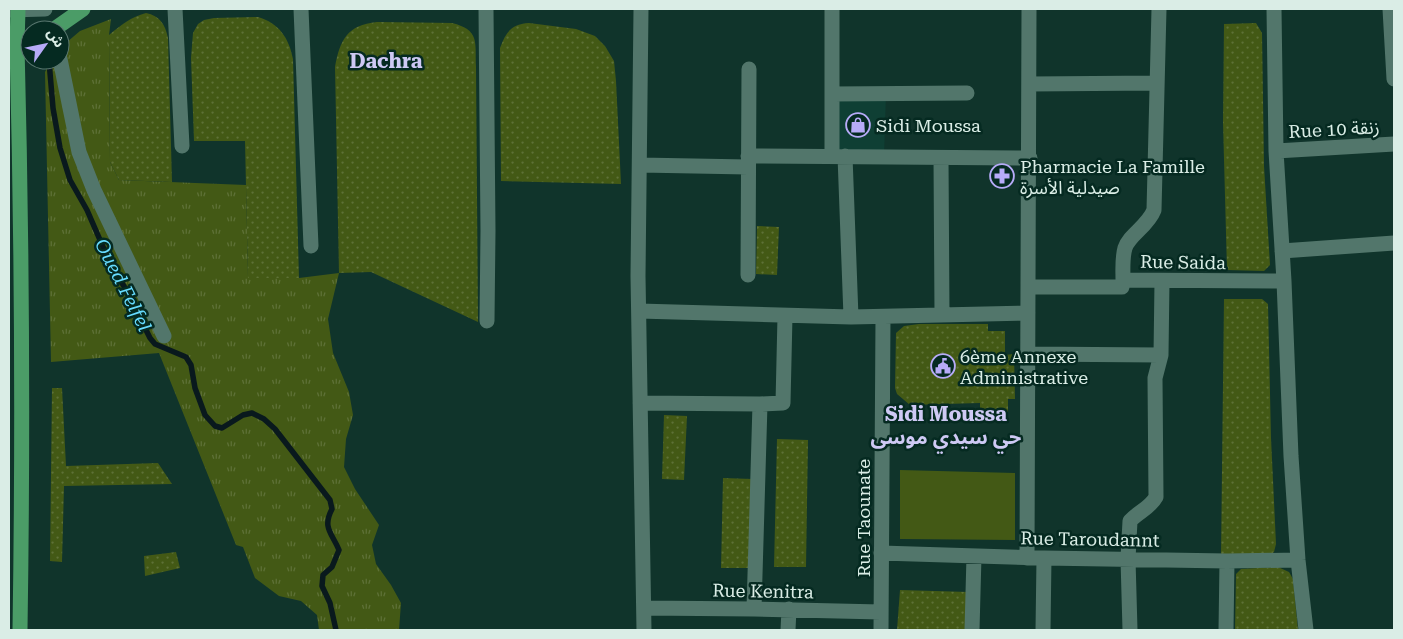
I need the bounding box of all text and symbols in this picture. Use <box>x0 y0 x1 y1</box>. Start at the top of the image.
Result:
north arrow <box>20 20 70 70</box>
text: ش <box>44 26 68 50</box>
district label: Dachra <box>349 49 423 73</box>
shop icon: Sidi Moussa <box>845 112 871 138</box>
place label: Sidi Moussa <box>876 115 981 136</box>
street label: Rue 10 زنقة <box>1288 116 1380 143</box>
place label: Pharmacie La Famille صيدلية الأسرة <box>1020 156 1205 199</box>
pharmacy icon: Pharmacie La Famille صيدلية الأسرة <box>989 163 1015 189</box>
water label: Oued Felfel <box>90 235 156 336</box>
street label: Rue Saida <box>1140 251 1226 273</box>
place label: 6ème Annexe Administrative <box>960 346 1088 388</box>
public building icon: 6ème Annexe Administrative <box>930 353 956 379</box>
district label: Sidi Moussa حي سيدي موسى <box>871 402 1022 454</box>
street label: Rue Taounate <box>853 459 874 577</box>
street label: Rue Taroudannt <box>1020 527 1160 551</box>
street label: Rue Kenitra <box>712 580 814 602</box>

